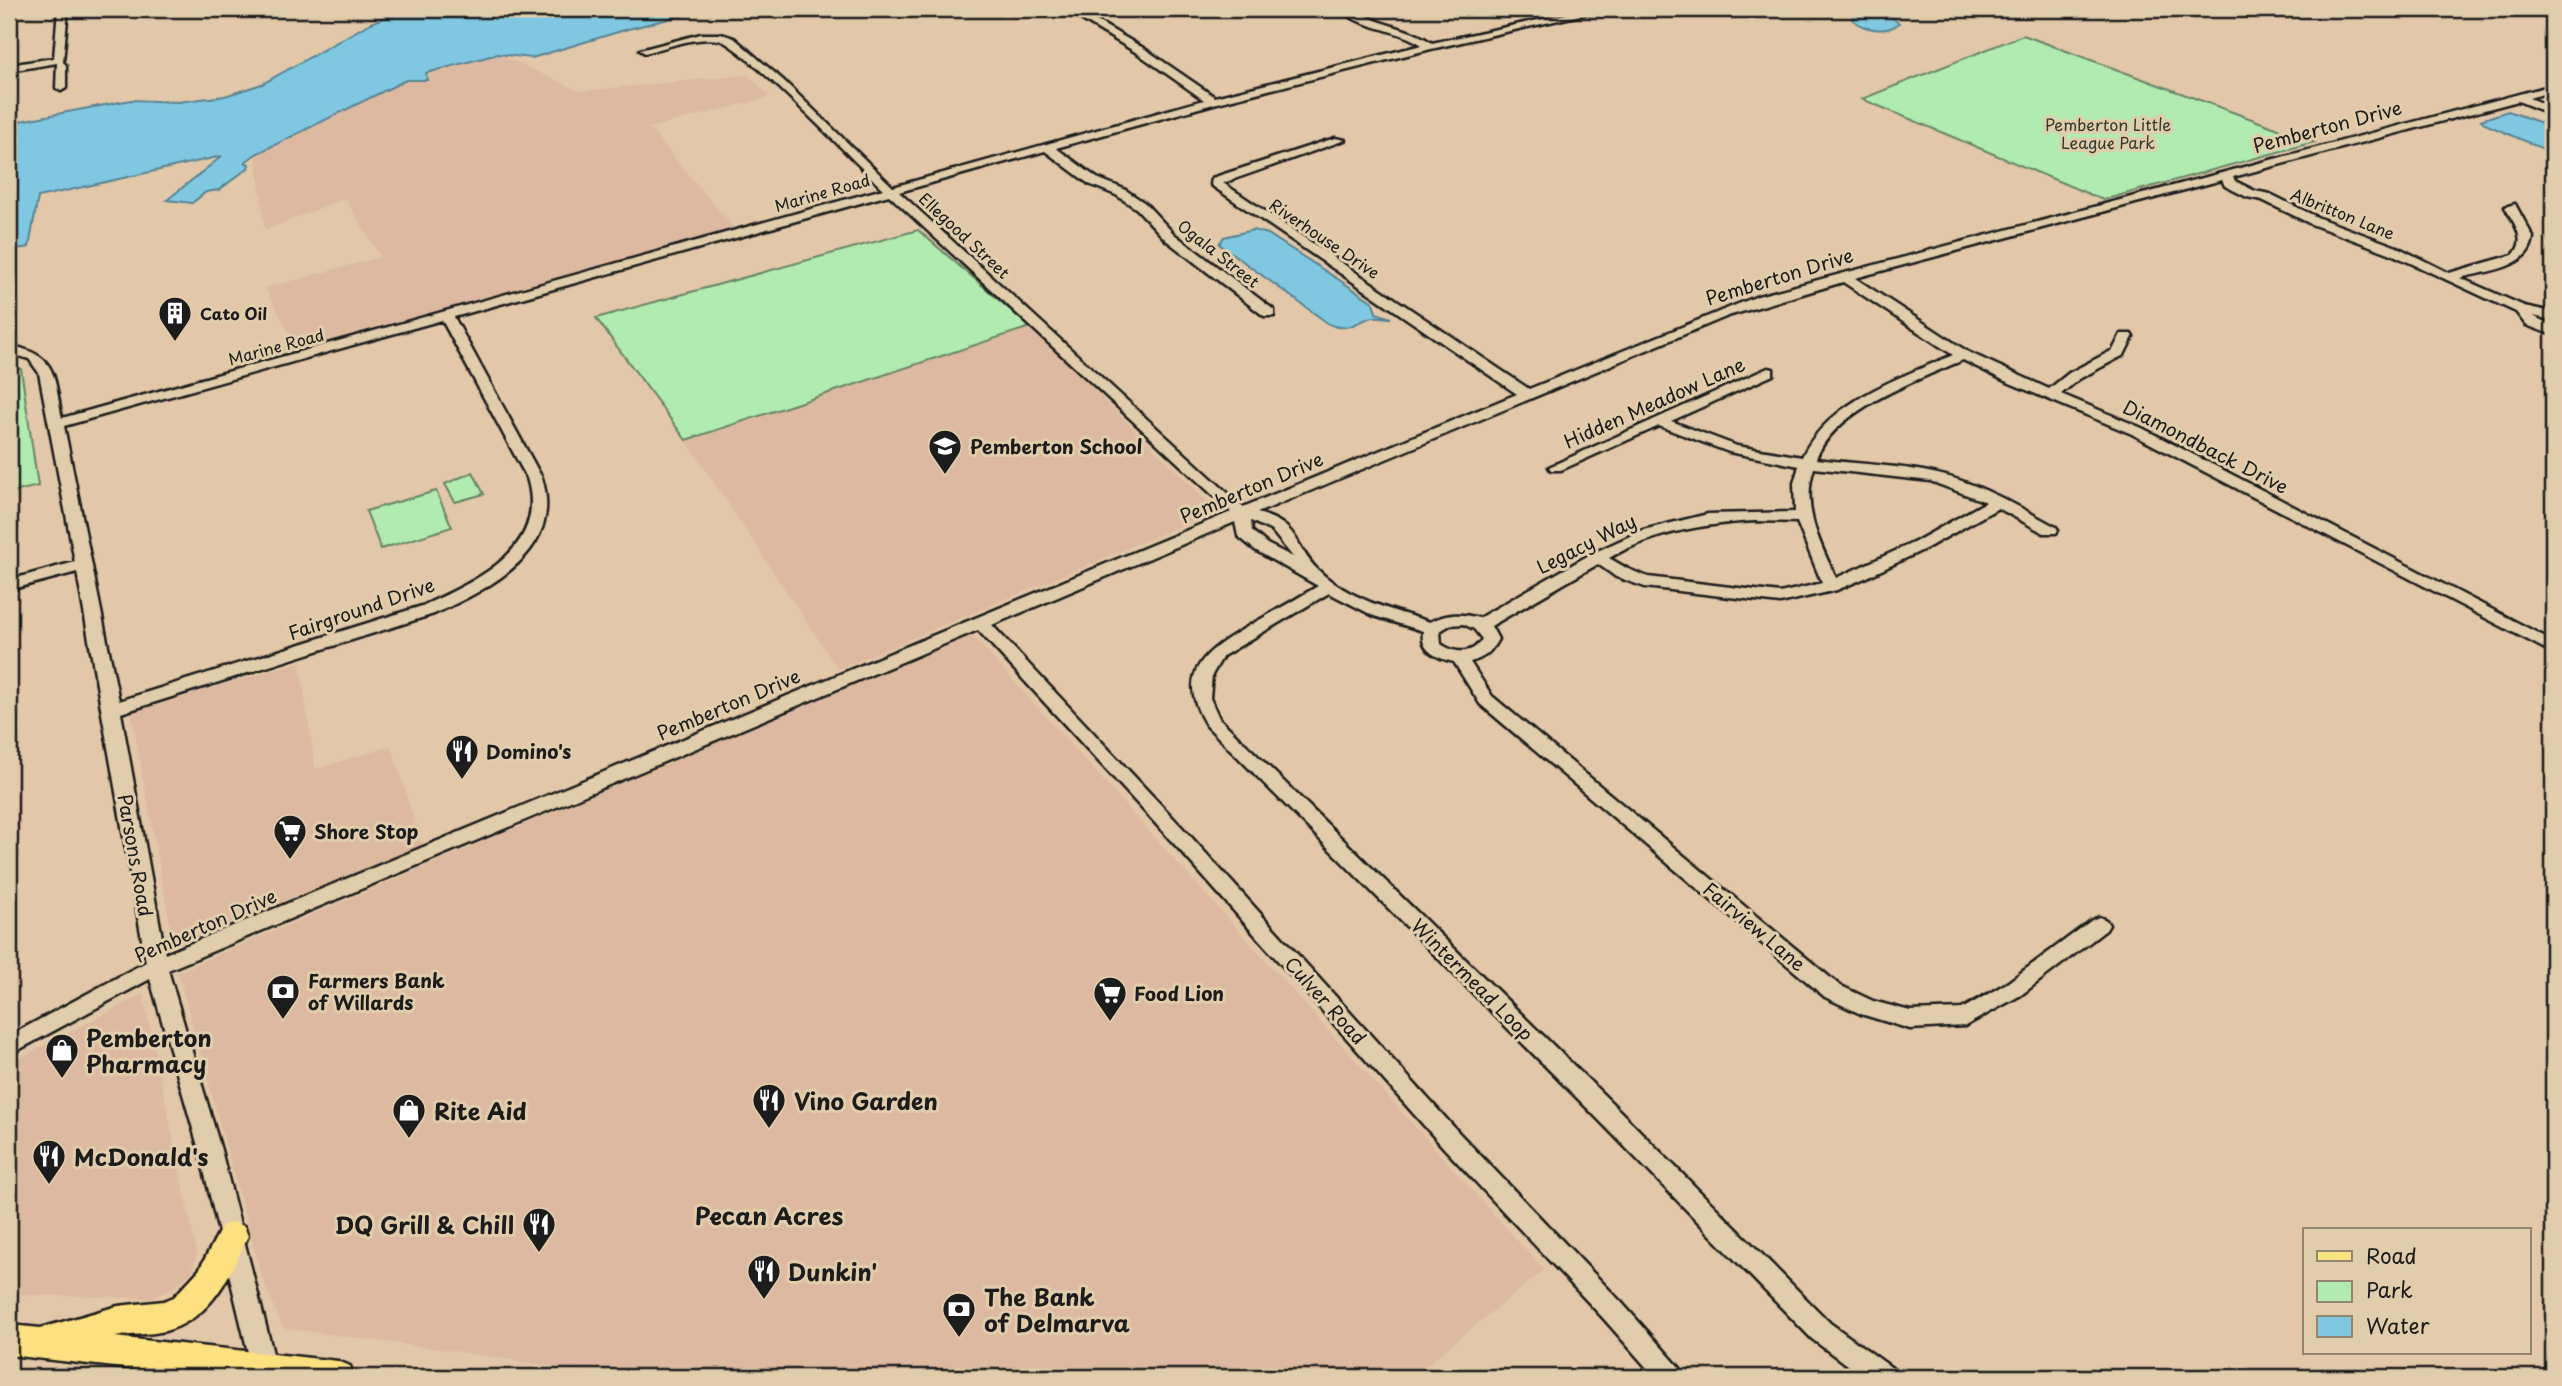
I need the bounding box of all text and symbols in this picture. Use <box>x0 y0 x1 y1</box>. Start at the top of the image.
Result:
street label: Pemberton Drive <box>2249 93 2405 159</box>
park label: Pemberton Little League Park <box>2045 112 2171 154</box>
street label: Marine Road <box>771 167 873 217</box>
street label: Albritton Lane <box>2287 181 2399 245</box>
street label: Ellegood Street <box>914 186 1016 284</box>
street label: Riverhouse Drive <box>1265 192 1385 284</box>
street label: Ogala Street <box>1173 213 1265 293</box>
street label: Pemberton Drive <box>1702 240 1856 312</box>
building icon: Cato Oil <box>156 294 194 343</box>
place label: Cato Oil <box>200 301 267 325</box>
street label: Marine Road <box>225 322 327 370</box>
street label: Hidden Meadow Lane <box>1559 349 1749 455</box>
street label: Diamondback Drive <box>2118 392 2294 500</box>
school or university icon: Pemberton School <box>926 427 964 476</box>
place label: Pemberton School <box>970 432 1143 460</box>
street label: Pemberton Drive <box>1175 444 1327 530</box>
street label: Legacy Way <box>1531 506 1641 580</box>
street label: Fairground Drive <box>284 570 438 646</box>
street label: Pemberton Drive <box>652 661 804 747</box>
restaurant icon: Domino's <box>443 732 481 781</box>
place label: Domino's <box>486 737 571 765</box>
street label: Parsons Road <box>111 791 161 919</box>
supermarket icon: Shore Stop <box>271 812 309 861</box>
place label: Shore Stop <box>314 817 419 845</box>
street label: Fairview Lane <box>1698 875 1812 977</box>
street label: Pemberton Drive <box>129 881 281 969</box>
street label: Wintermead Loop <box>1405 911 1541 1047</box>
street label: Culver Road <box>1279 950 1373 1050</box>
place label: Farmers Bank of Willards <box>308 966 445 1016</box>
bank icon: Farmers Bank of Willards <box>264 972 302 1021</box>
supermarket icon: Food Lion <box>1091 974 1129 1023</box>
place label: Food Lion <box>1134 979 1224 1007</box>
place label: Pemberton Pharmacy <box>86 1020 212 1081</box>
shop icon: Pemberton Pharmacy <box>43 1031 81 1080</box>
restaurant icon: Vino Garden <box>750 1081 788 1130</box>
place label: Vino Garden <box>794 1083 938 1118</box>
shop icon: Rite Aid <box>390 1091 428 1140</box>
place label: Rite Aid <box>434 1093 527 1128</box>
restaurant icon: McDonald's <box>30 1137 68 1186</box>
place label: McDonald's <box>74 1139 208 1174</box>
district label: Pecan Acres <box>695 1197 844 1233</box>
restaurant icon: DQ Grill & Chill <box>520 1205 558 1254</box>
place label: DQ Grill & Chill <box>335 1207 514 1242</box>
legend <box>2303 1228 2530 1354</box>
text: Road <box>2366 1239 2417 1271</box>
restaurant icon: Dunkin' <box>745 1252 783 1301</box>
place label: Dunkin' <box>788 1254 877 1289</box>
text: Park <box>2366 1273 2413 1305</box>
place label: The Bank of Delmarva <box>984 1279 1130 1340</box>
bank icon: The Bank of Delmarva <box>940 1290 978 1339</box>
text: Water <box>2366 1309 2430 1341</box>

